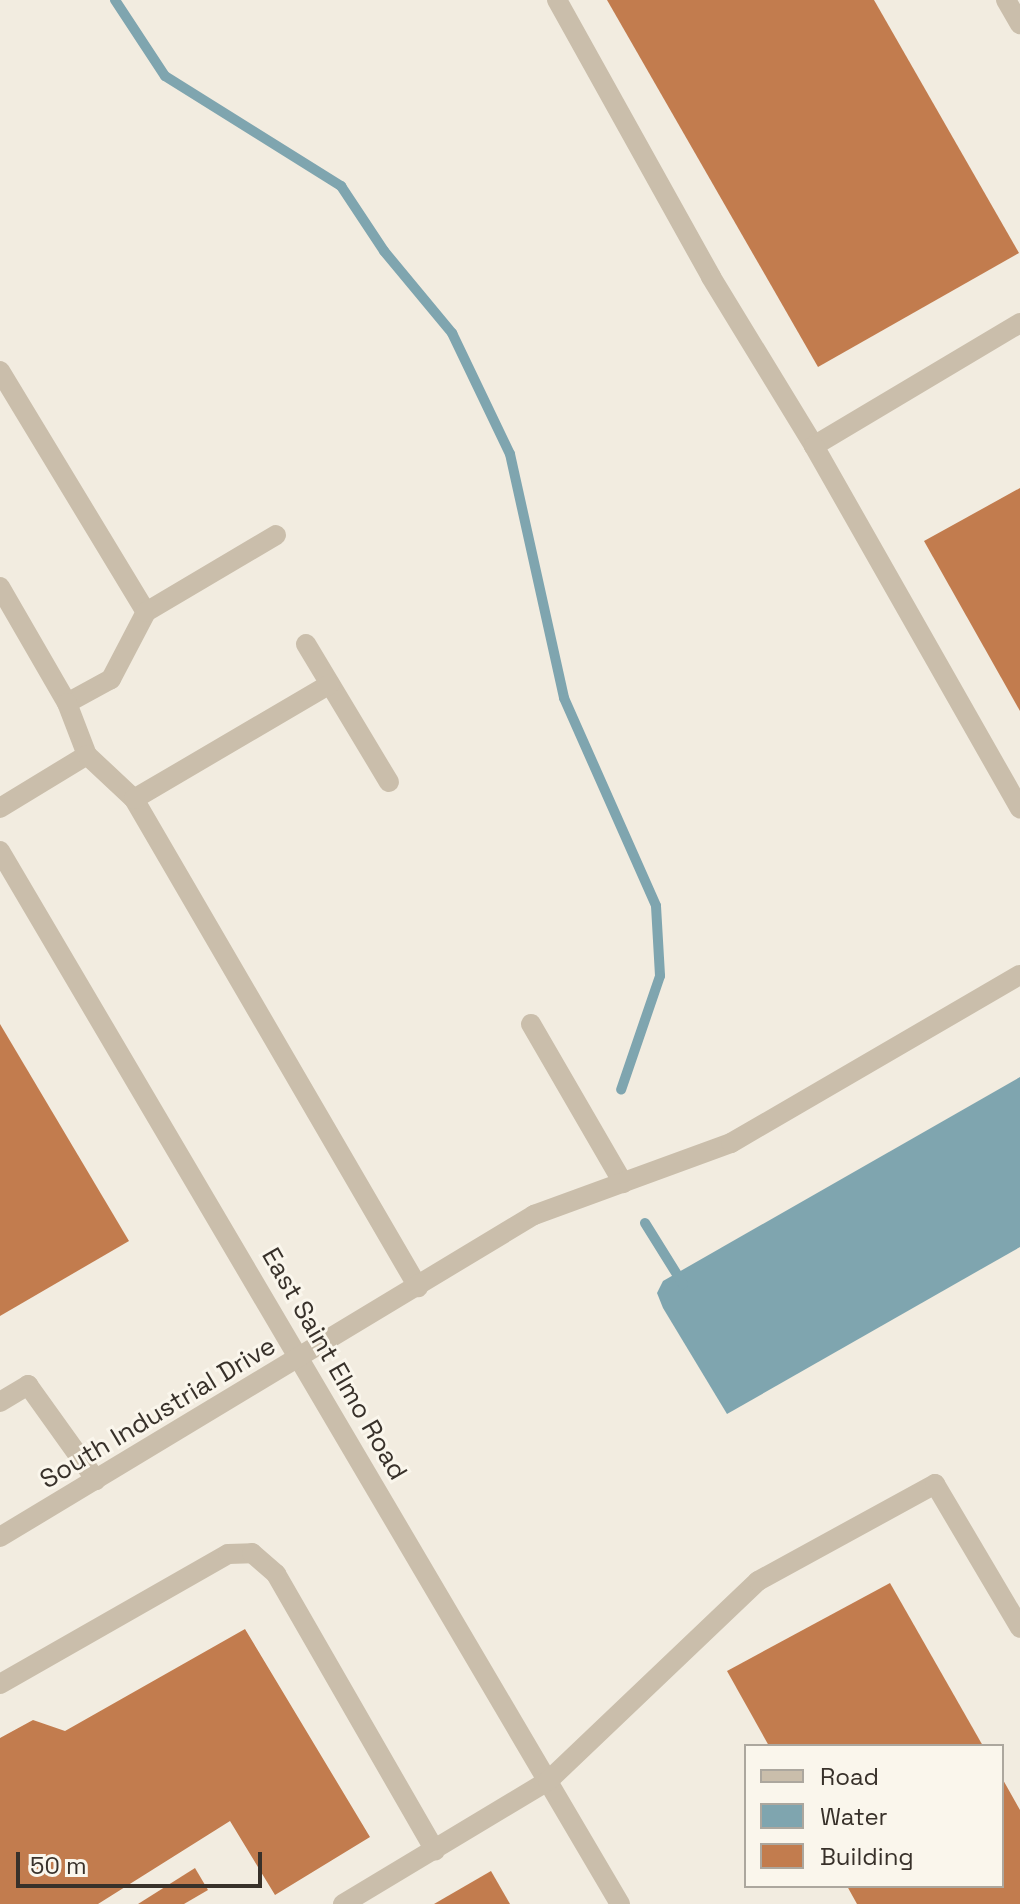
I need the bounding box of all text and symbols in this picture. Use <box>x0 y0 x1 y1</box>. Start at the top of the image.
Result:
street label: East Saint Elmo Road <box>255 1242 413 1486</box>
street label: South Industrial Drive <box>35 1330 281 1496</box>
legend <box>744 1744 1004 1888</box>
text: Road <box>820 1761 879 1792</box>
text: Water <box>820 1801 888 1832</box>
scale bar <box>20 1836 266 1886</box>
text: Building <box>820 1841 914 1872</box>
text: 50 m <box>30 1850 87 1881</box>

